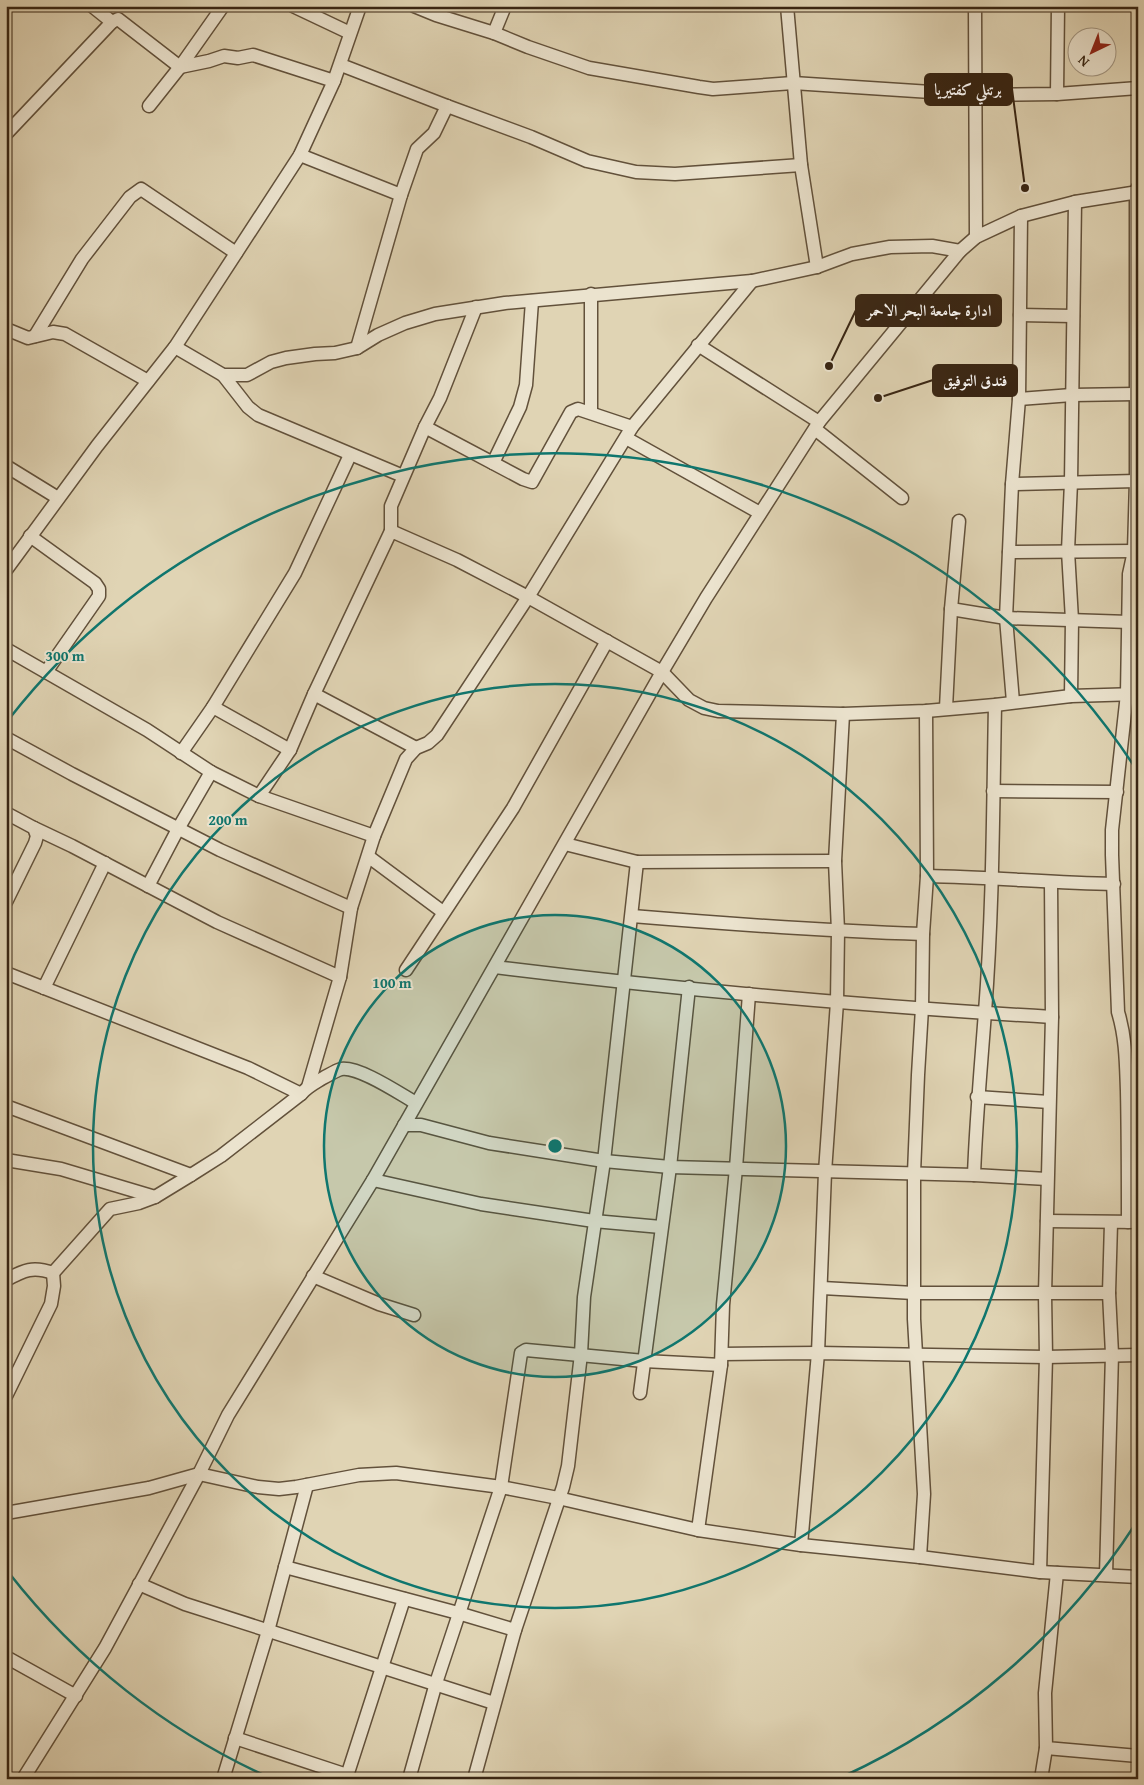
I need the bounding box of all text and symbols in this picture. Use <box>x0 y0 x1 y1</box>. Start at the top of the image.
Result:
north arrow <box>1066 28 1116 78</box>
text: N <box>1072 51 1093 72</box>
callout: برتنلي كفتيريا <box>925 74 1012 105</box>
text: برتنلي كفتيريا <box>934 77 1002 105</box>
callout: ادارة جامعة البحر الاحمر <box>856 295 1001 326</box>
text: ادارة جامعة البحر الاحمر <box>865 298 991 322</box>
callout: فندق التوفيق <box>933 365 1017 396</box>
text: فندق التوفيق <box>943 368 1007 392</box>
text: 300 m <box>45 645 85 666</box>
text: 200 m <box>208 809 248 830</box>
text: 100 m <box>372 972 412 993</box>
centre of rings <box>546 1137 564 1155</box>

